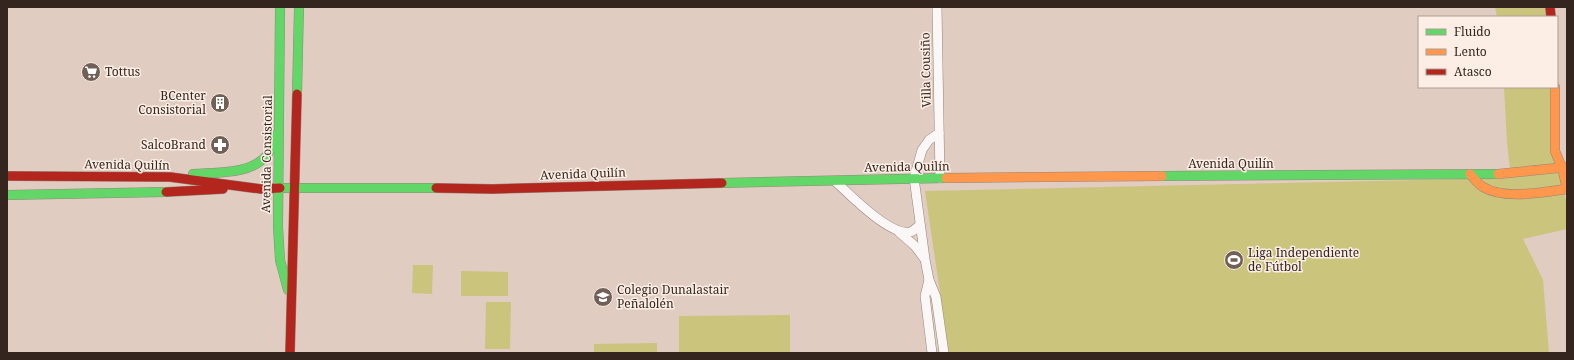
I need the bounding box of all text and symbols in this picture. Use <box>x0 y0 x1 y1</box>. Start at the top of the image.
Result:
legend <box>1418 16 1558 88</box>
text: Fluido <box>1454 23 1491 40</box>
street label: Villa Cousiño <box>916 32 935 108</box>
text: Lento <box>1454 43 1487 60</box>
supermarket icon: Tottus <box>80 61 102 83</box>
place label: Tottus <box>105 63 140 80</box>
text: Atasco <box>1454 63 1492 80</box>
place label: BCenter Consistorial <box>138 87 206 118</box>
building icon: BCenter Consistorial <box>209 92 231 114</box>
street label: Avenida Consistorial <box>257 95 276 213</box>
pharmacy icon: SalcoBrand <box>209 134 231 156</box>
place label: SalcoBrand <box>141 136 207 153</box>
street label: Avenida Quilín <box>84 155 170 174</box>
street label: Avenida Quilín <box>1188 155 1274 172</box>
street label: Avenida Quilín <box>864 157 950 176</box>
street label: Avenida Quilín <box>540 164 626 183</box>
place label: Liga Independiente de Fútbol <box>1248 244 1359 275</box>
sports icon: Liga Independiente de Fútbol <box>1223 249 1245 271</box>
place label: Colegio Dunalastair Peñalolén <box>617 281 729 312</box>
school or university icon: Colegio Dunalastair Peñalolén <box>592 286 614 308</box>

